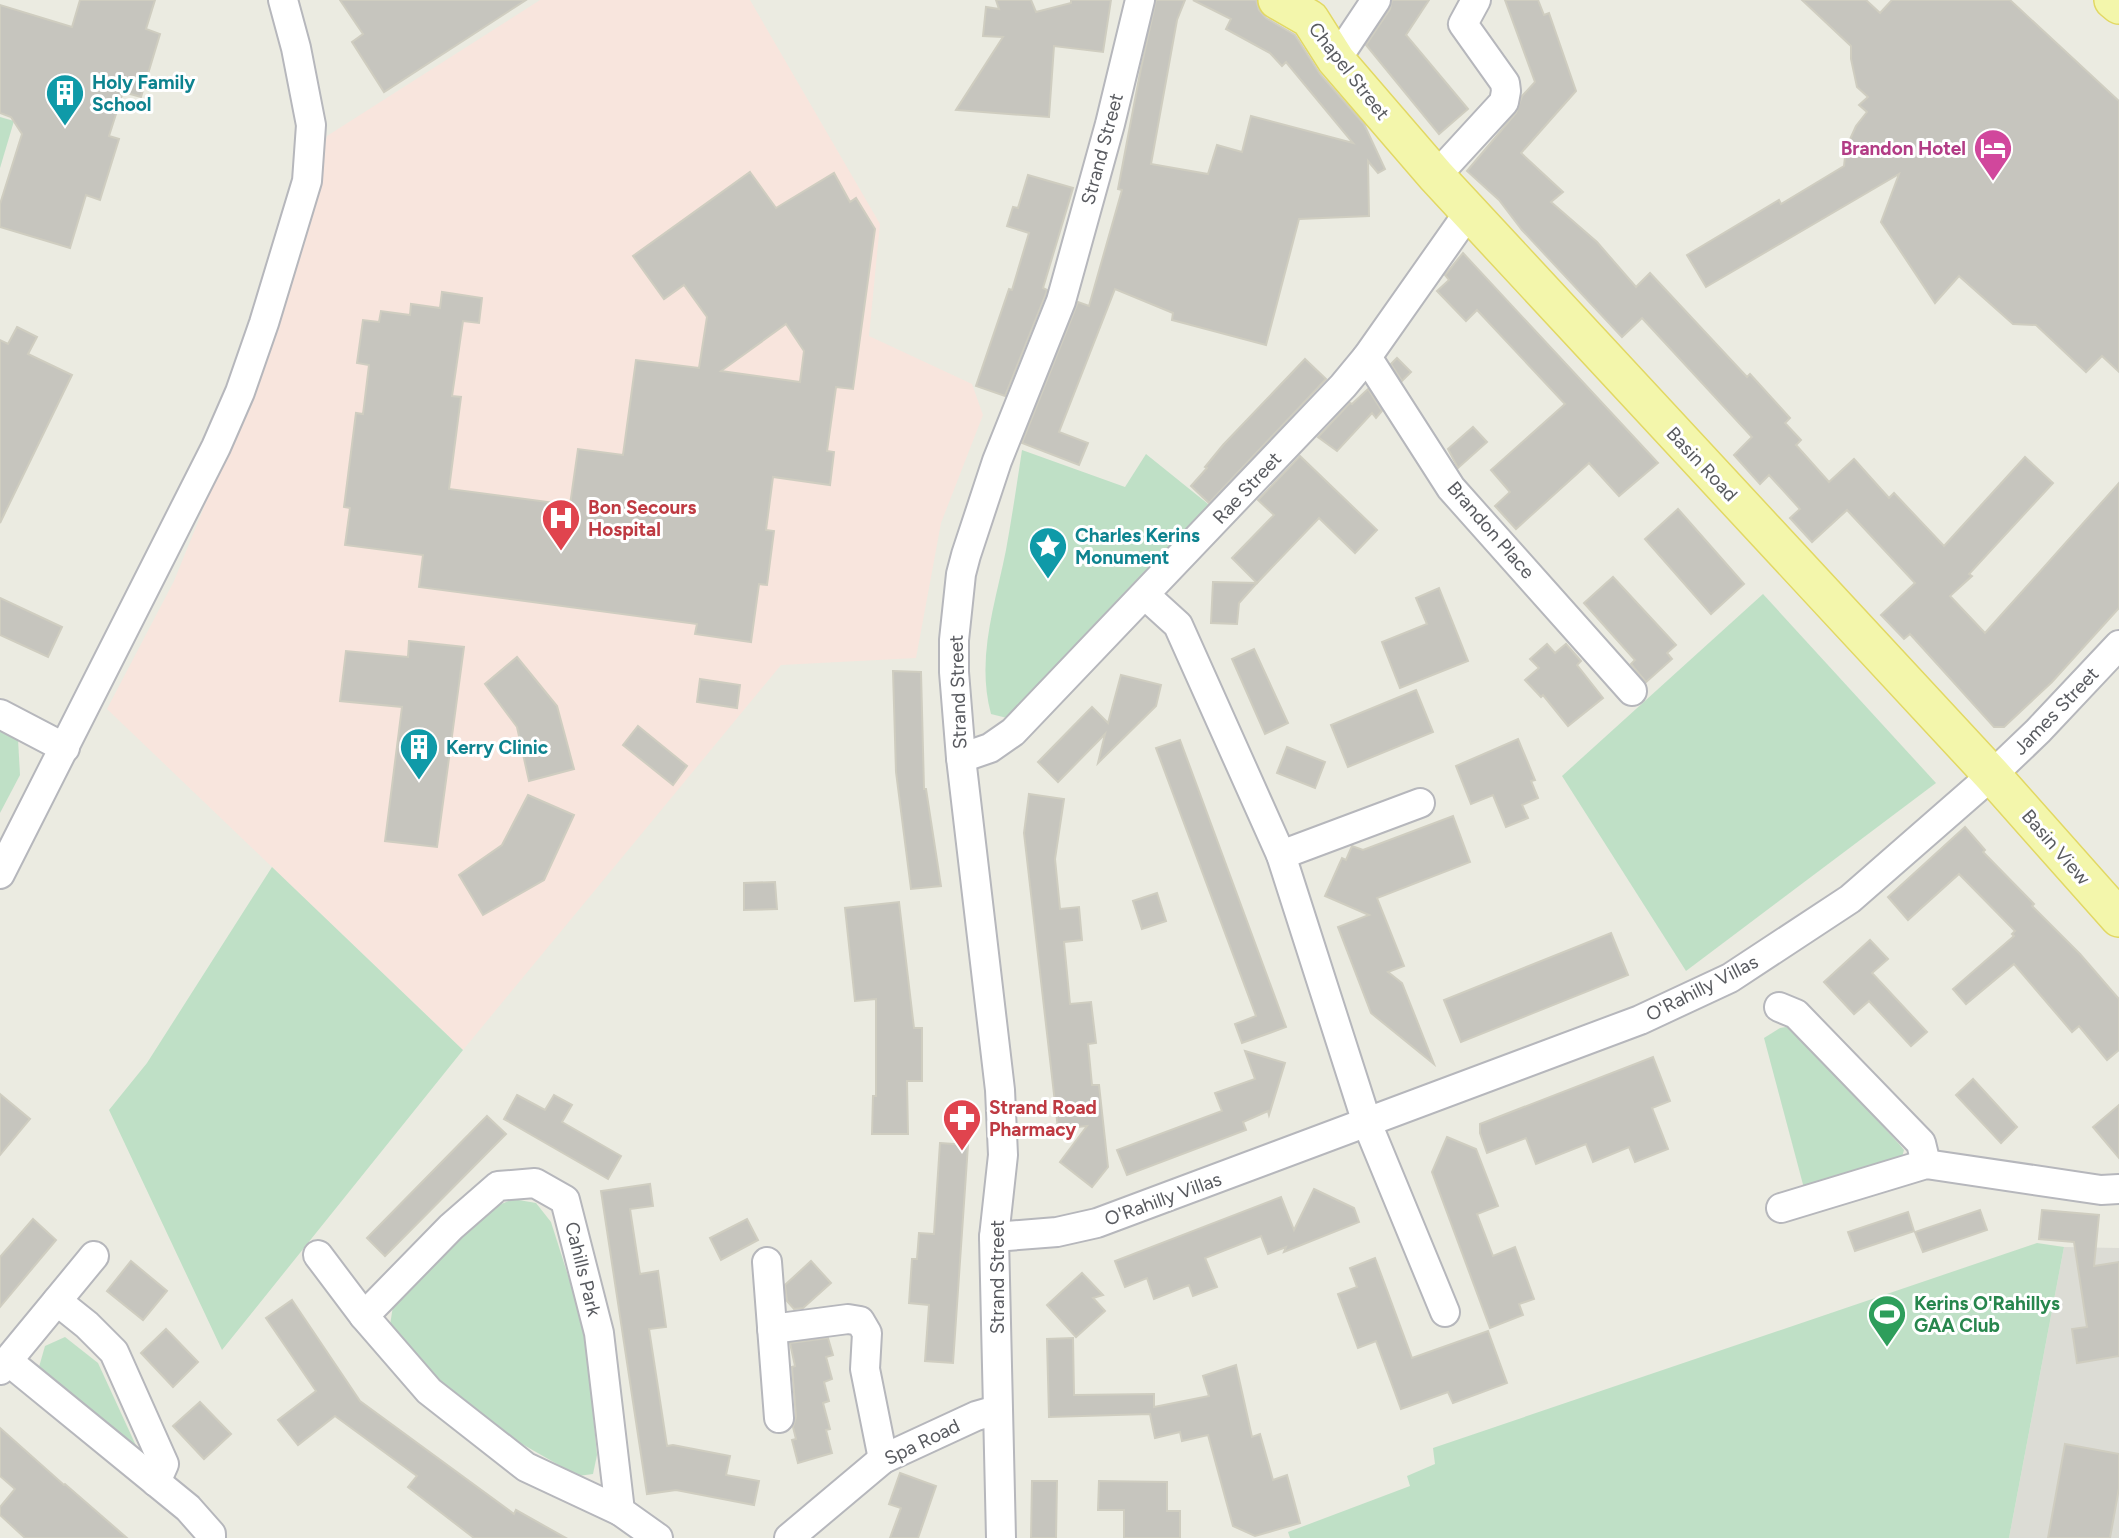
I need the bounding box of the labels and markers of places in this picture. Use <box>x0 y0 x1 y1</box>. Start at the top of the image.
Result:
place label: Holy Family School <box>92 71 195 116</box>
building icon: Holy Family School <box>44 72 86 127</box>
hotel icon: Brandon Hotel <box>1972 127 2014 182</box>
place label: Brandon Hotel <box>1841 137 1966 160</box>
place label: Bon Secours Hospital <box>588 496 696 541</box>
hospital icon: Bon Secours Hospital <box>540 497 582 552</box>
place label: Charles Kerins Monument <box>1075 524 1200 569</box>
place icon: Charles Kerins Monument <box>1027 525 1069 580</box>
building icon: Kerry Clinic <box>398 726 440 781</box>
place label: Kerry Clinic <box>446 736 548 759</box>
place label: Strand Road Pharmacy <box>989 1096 1097 1141</box>
pharmacy icon: Strand Road Pharmacy <box>941 1097 983 1152</box>
place label: Kerins O'Rahillys GAA Club <box>1914 1292 2060 1337</box>
sports icon: Kerins O'Rahillys GAA Club <box>1866 1293 1908 1348</box>

